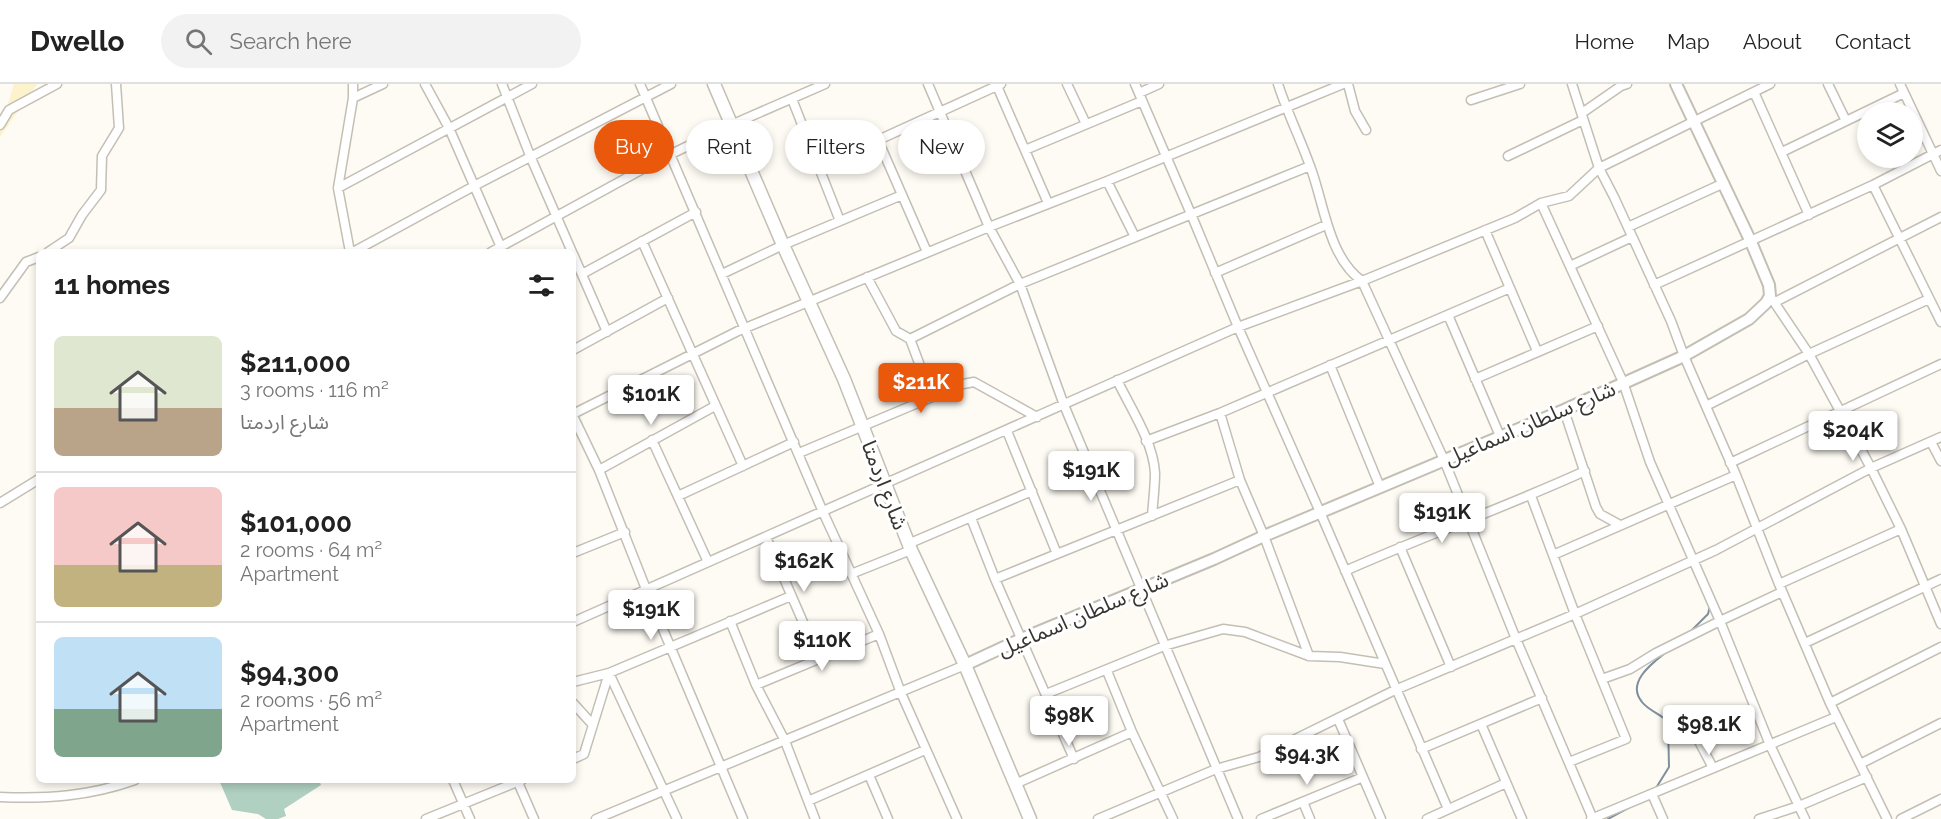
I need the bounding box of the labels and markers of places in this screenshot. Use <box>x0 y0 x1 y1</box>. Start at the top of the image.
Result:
pin: $211K <box>879 363 963 414</box>
pin: $101K <box>609 375 693 426</box>
pin: $204K <box>1811 411 1895 462</box>
pin: $191K <box>1049 451 1133 502</box>
pin: $191K <box>1400 493 1484 544</box>
pin: $162K <box>762 542 846 593</box>
pin: $191K <box>609 590 693 641</box>
pin: $110K <box>780 621 864 672</box>
pin: $98K <box>1033 696 1105 747</box>
pin: $98.1K <box>1660 705 1758 756</box>
pin: $94.3K <box>1258 735 1356 786</box>

